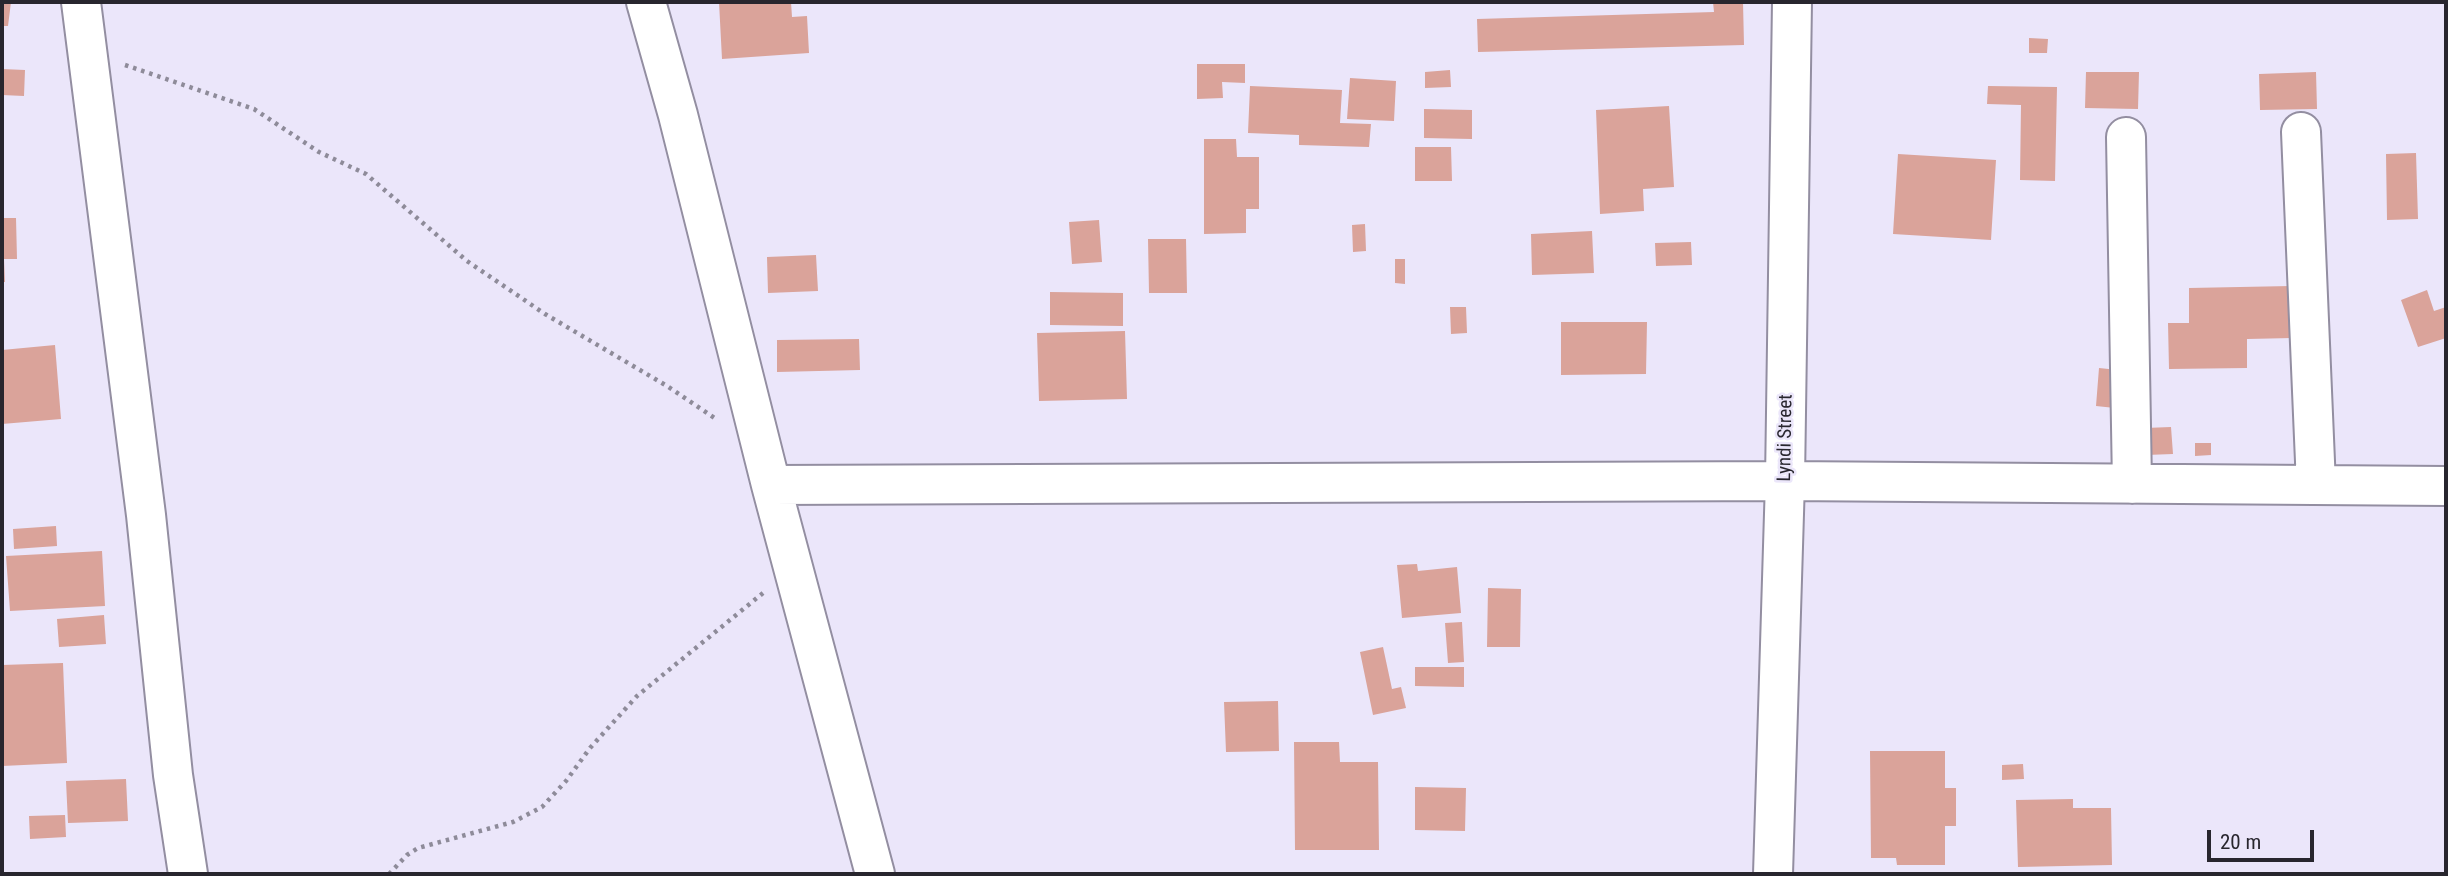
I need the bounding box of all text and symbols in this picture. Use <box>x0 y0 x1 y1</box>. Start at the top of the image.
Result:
street label: Lyndi Street <box>1774 394 1798 482</box>
scale bar <box>2210 816 2317 860</box>
text: 20 m <box>2220 830 2261 854</box>

